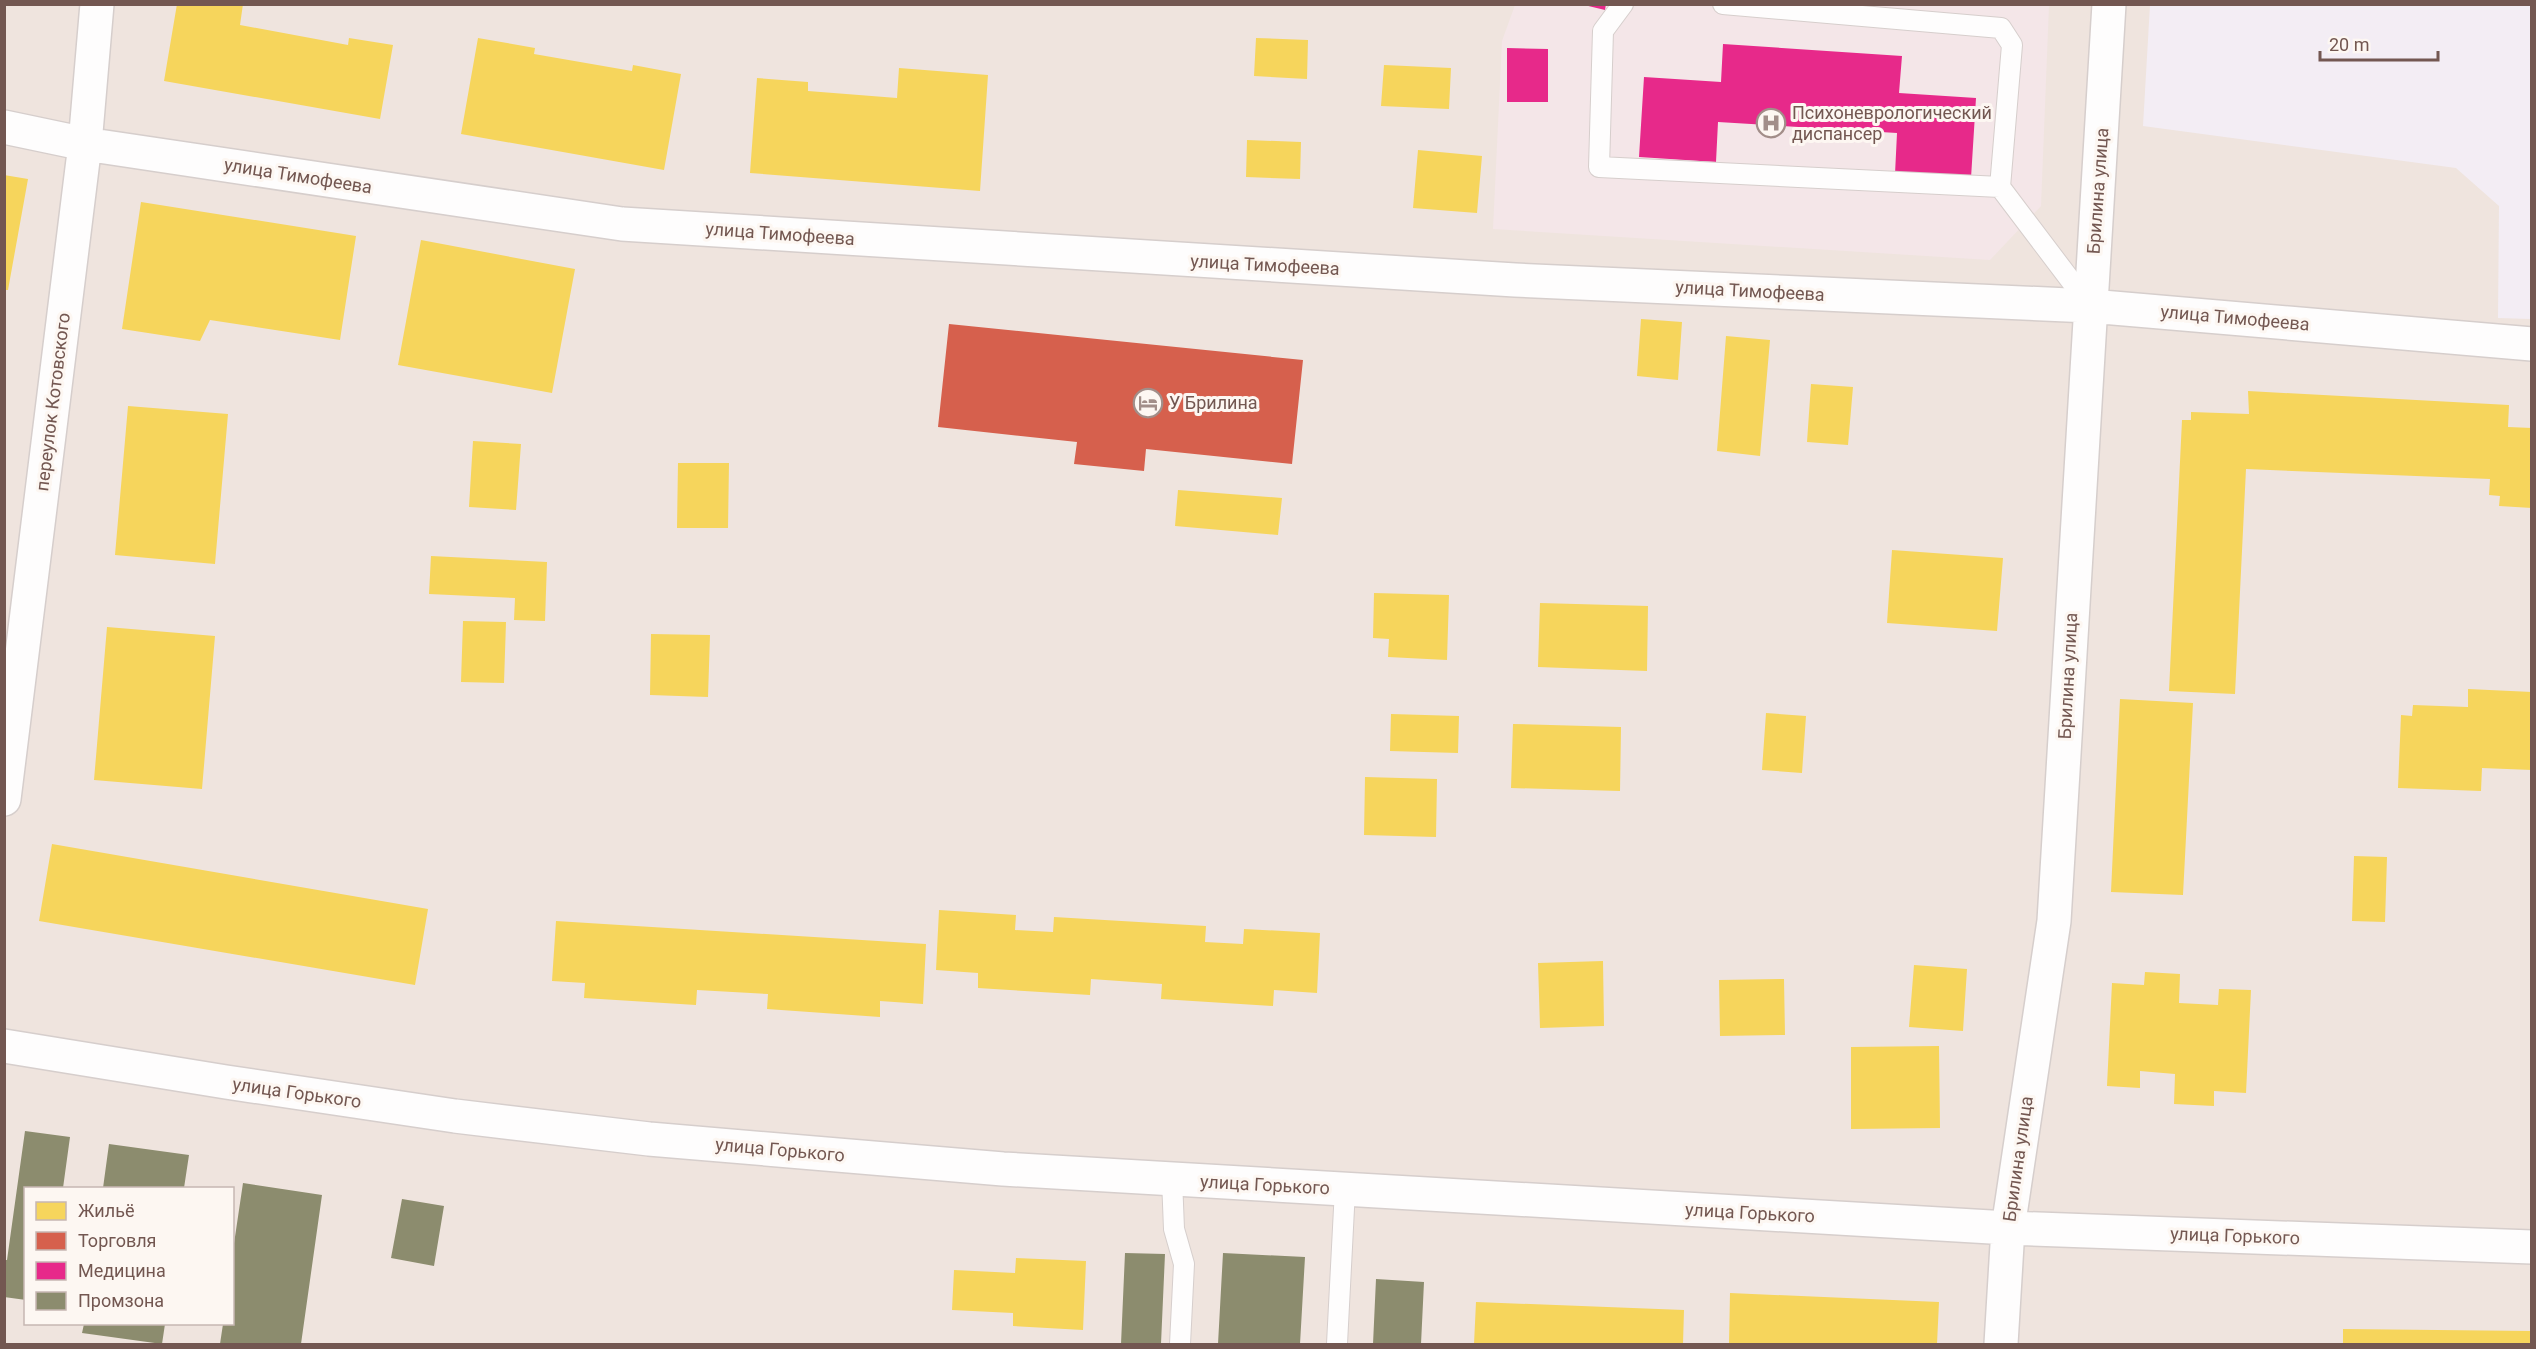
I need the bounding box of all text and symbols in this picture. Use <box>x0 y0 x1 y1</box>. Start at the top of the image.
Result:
scale bar <box>2320 24 2438 62</box>
text: 20 m <box>2329 34 2369 55</box>
place label: Психоневрологический диспансер <box>1792 102 1992 144</box>
hospital icon: Психоневрологический диспансер <box>1755 107 1787 139</box>
street label: Брилина улица <box>2083 127 2112 255</box>
street label: улица Тимофеева <box>223 153 374 198</box>
street label: улица Тимофеева <box>705 218 855 249</box>
street label: улица Тимофеева <box>1190 250 1340 279</box>
street label: улица Тимофеева <box>1675 276 1825 305</box>
street label: улица Тимофеева <box>2160 301 2310 334</box>
street label: переулок Котовского <box>31 312 74 492</box>
hotel icon: У Брилина <box>1132 387 1164 419</box>
place label: У Брилина <box>1169 392 1258 413</box>
street label: Брилина улица <box>2054 612 2081 740</box>
street label: улица Горького <box>231 1073 363 1112</box>
street label: Брилина улица <box>1998 1095 2037 1223</box>
street label: улица Горького <box>714 1133 846 1166</box>
street label: улица Горького <box>1200 1171 1330 1198</box>
legend <box>24 1187 234 1325</box>
street label: улица Горького <box>1685 1199 1815 1226</box>
text: Жильё <box>78 1200 134 1221</box>
street label: улица Горького <box>2170 1223 2300 1248</box>
text: Торговля <box>78 1230 156 1251</box>
text: Медицина <box>78 1260 166 1281</box>
text: Промзона <box>78 1290 164 1311</box>

